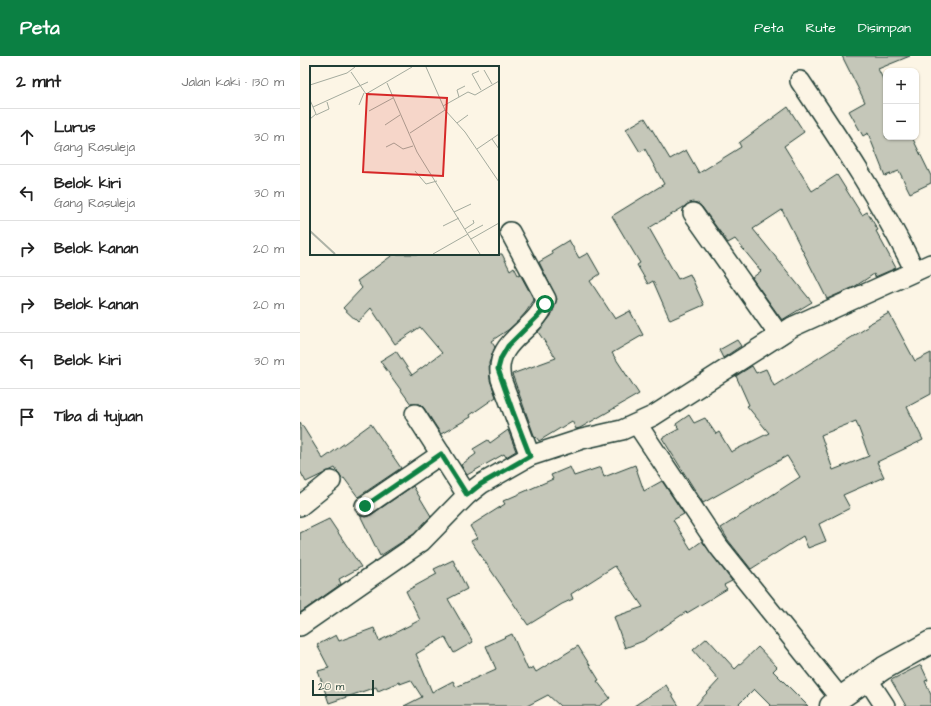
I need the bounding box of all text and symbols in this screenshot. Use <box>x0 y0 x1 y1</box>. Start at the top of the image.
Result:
text: Peta <box>20 15 60 42</box>
text: Peta <box>754 18 784 38</box>
text: Rute <box>806 18 836 38</box>
text: Disimpan <box>858 18 911 38</box>
inset map <box>310 66 499 255</box>
map controls <box>883 68 919 140</box>
button: + <box>883 68 919 104</box>
text: 2 mnt <box>16 70 61 94</box>
text: Jalan kaki · 130 m <box>182 73 284 91</box>
button: − <box>883 104 919 140</box>
text: Lurus <box>54 117 95 138</box>
icon: ahead <box>16 126 38 148</box>
text: 30 m <box>254 128 284 146</box>
text: Gang Rasuleja <box>54 138 135 156</box>
text: Belok kiri <box>54 173 121 194</box>
icon: left <box>16 182 38 204</box>
text: 30 m <box>254 184 284 202</box>
text: Gang Rasuleja <box>54 194 135 212</box>
icon: right <box>16 238 38 260</box>
text: Belok kanan <box>54 238 138 259</box>
text: 20 m <box>253 240 284 258</box>
icon: right <box>16 294 38 316</box>
text: Belok kanan <box>54 294 138 315</box>
route start <box>536 295 554 313</box>
text: 20 m <box>253 296 284 314</box>
icon: left <box>16 350 38 372</box>
text: Belok kiri <box>54 350 121 371</box>
text: 30 m <box>254 352 284 370</box>
icon: arrive <box>16 406 38 428</box>
text: Tiba di tujuan <box>54 406 143 427</box>
route end <box>356 497 374 515</box>
scale bar <box>312 678 374 697</box>
text: 20 m <box>318 679 344 694</box>

